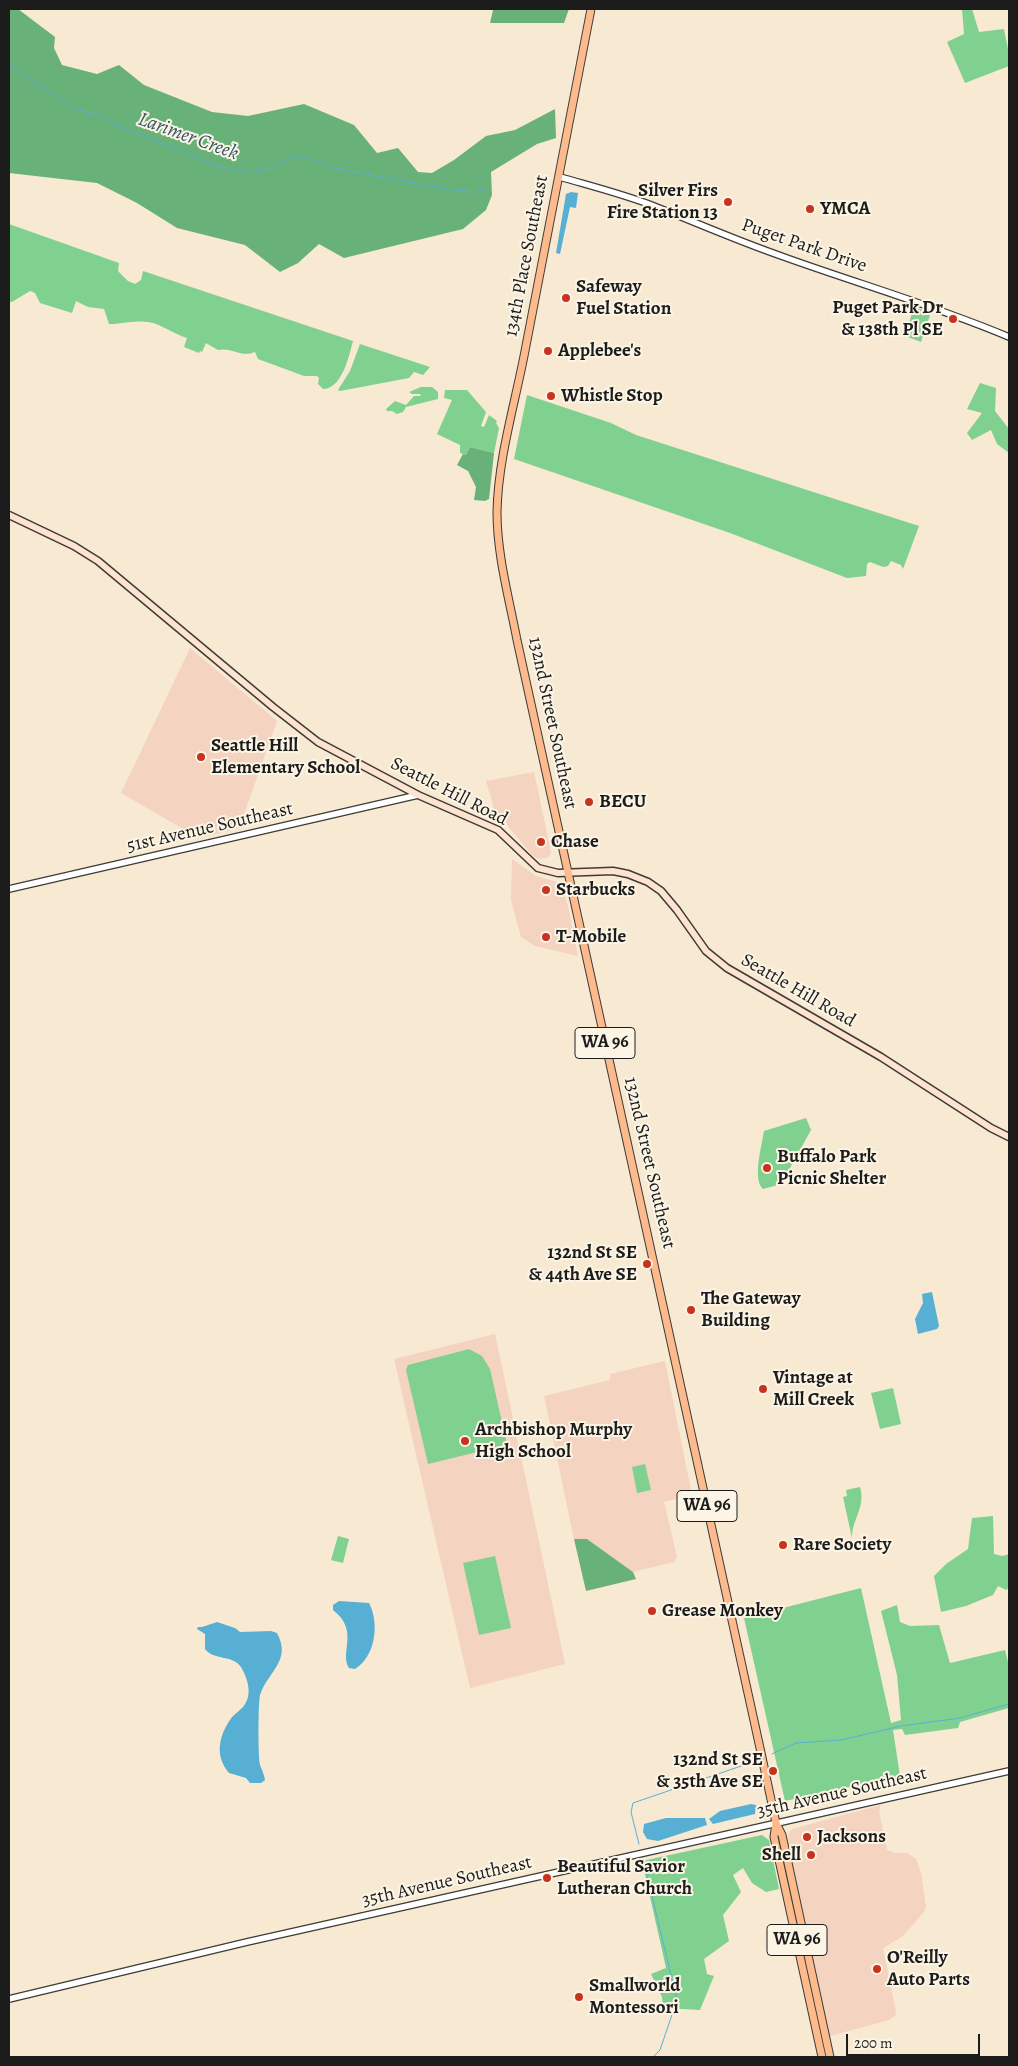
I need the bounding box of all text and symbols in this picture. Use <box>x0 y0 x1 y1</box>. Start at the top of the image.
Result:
water label: Larimer Creek <box>135 108 241 166</box>
street label: 134th Place Southeast <box>500 173 554 339</box>
place label: Silver Firs Fire Station 13 <box>607 180 718 224</box>
marker: Silver Firs Fire Station 13 <box>722 196 734 208</box>
place label: YMCA <box>820 198 870 220</box>
marker: YMCA <box>804 203 816 215</box>
street label: Puget Park Drive <box>738 214 870 278</box>
place label: Safeway Fuel Station <box>576 276 671 320</box>
marker: Safeway Fuel Station <box>560 292 572 304</box>
place label: Puget Park Dr & 138th Pl SE <box>832 297 943 341</box>
marker: Puget Park Dr & 138th Pl SE <box>947 313 959 325</box>
place label: Applebee's <box>558 340 641 362</box>
marker: Applebee's <box>542 345 554 357</box>
place label: Whistle Stop <box>561 385 663 407</box>
marker: Whistle Stop <box>545 390 557 402</box>
street label: 132nd Street Southeast <box>523 635 581 811</box>
place label: Seattle Hill Elementary School <box>211 735 360 779</box>
marker: Seattle Hill Elementary School <box>195 751 207 763</box>
street label: Seattle Hill Road <box>387 753 511 831</box>
place label: BECU <box>599 791 646 813</box>
marker: BECU <box>583 796 595 808</box>
street label: 51st Avenue Southeast <box>125 798 295 858</box>
place label: Chase <box>551 831 599 853</box>
marker: Chase <box>535 836 547 848</box>
place label: Starbucks <box>556 879 635 901</box>
marker: Starbucks <box>540 884 552 896</box>
place label: T-Mobile <box>556 926 626 948</box>
marker: T-Mobile <box>540 931 552 943</box>
street label: Seattle Hill Road <box>737 949 859 1033</box>
road number: WA 96 <box>575 1028 635 1058</box>
street label: 132nd Street Southeast <box>618 1075 680 1251</box>
place label: Buffalo Park Picnic Shelter <box>777 1146 886 1190</box>
marker: Buffalo Park Picnic Shelter <box>761 1162 773 1174</box>
place label: 132nd St SE & 44th Ave SE <box>529 1242 637 1286</box>
marker: 132nd St SE & 44th Ave SE <box>641 1258 653 1270</box>
place label: The Gateway Building <box>701 1288 801 1332</box>
marker: The Gateway Building <box>685 1304 697 1316</box>
place label: Vintage at Mill Creek <box>773 1367 854 1411</box>
marker: Vintage at Mill Creek <box>757 1383 769 1395</box>
place label: Archbishop Murphy High School <box>475 1419 632 1463</box>
marker: Archbishop Murphy High School <box>459 1435 471 1447</box>
road number: WA 96 <box>677 1490 737 1522</box>
place label: Rare Society <box>793 1534 891 1556</box>
marker: Rare Society <box>777 1539 789 1551</box>
place label: Grease Monkey <box>662 1600 783 1622</box>
marker: Grease Monkey <box>646 1605 658 1617</box>
place label: 132nd St SE & 35th Ave SE <box>656 1749 763 1793</box>
street label: 35th Avenue Southeast <box>755 1762 929 1824</box>
marker: 132nd St SE & 35th Ave SE <box>767 1765 779 1777</box>
place label: Jacksons <box>817 1826 886 1848</box>
marker: Jacksons <box>801 1831 813 1843</box>
place label: Shell <box>762 1844 801 1866</box>
marker: Shell <box>805 1849 817 1861</box>
street label: 35th Avenue Southeast <box>360 1851 534 1913</box>
place label: Beautiful Savior Lutheran Church <box>557 1856 692 1900</box>
marker: Beautiful Savior Lutheran Church <box>541 1872 553 1884</box>
road number: WA 96 <box>767 1924 827 1956</box>
place label: O'Reilly Auto Parts <box>887 1947 970 1991</box>
marker: O'Reilly Auto Parts <box>871 1963 883 1975</box>
place label: Smallworld Montessori <box>589 1975 681 2019</box>
marker: Smallworld Montessori <box>573 1991 585 2003</box>
scale bar <box>848 2024 982 2056</box>
text: 200 m <box>854 2033 893 2053</box>

